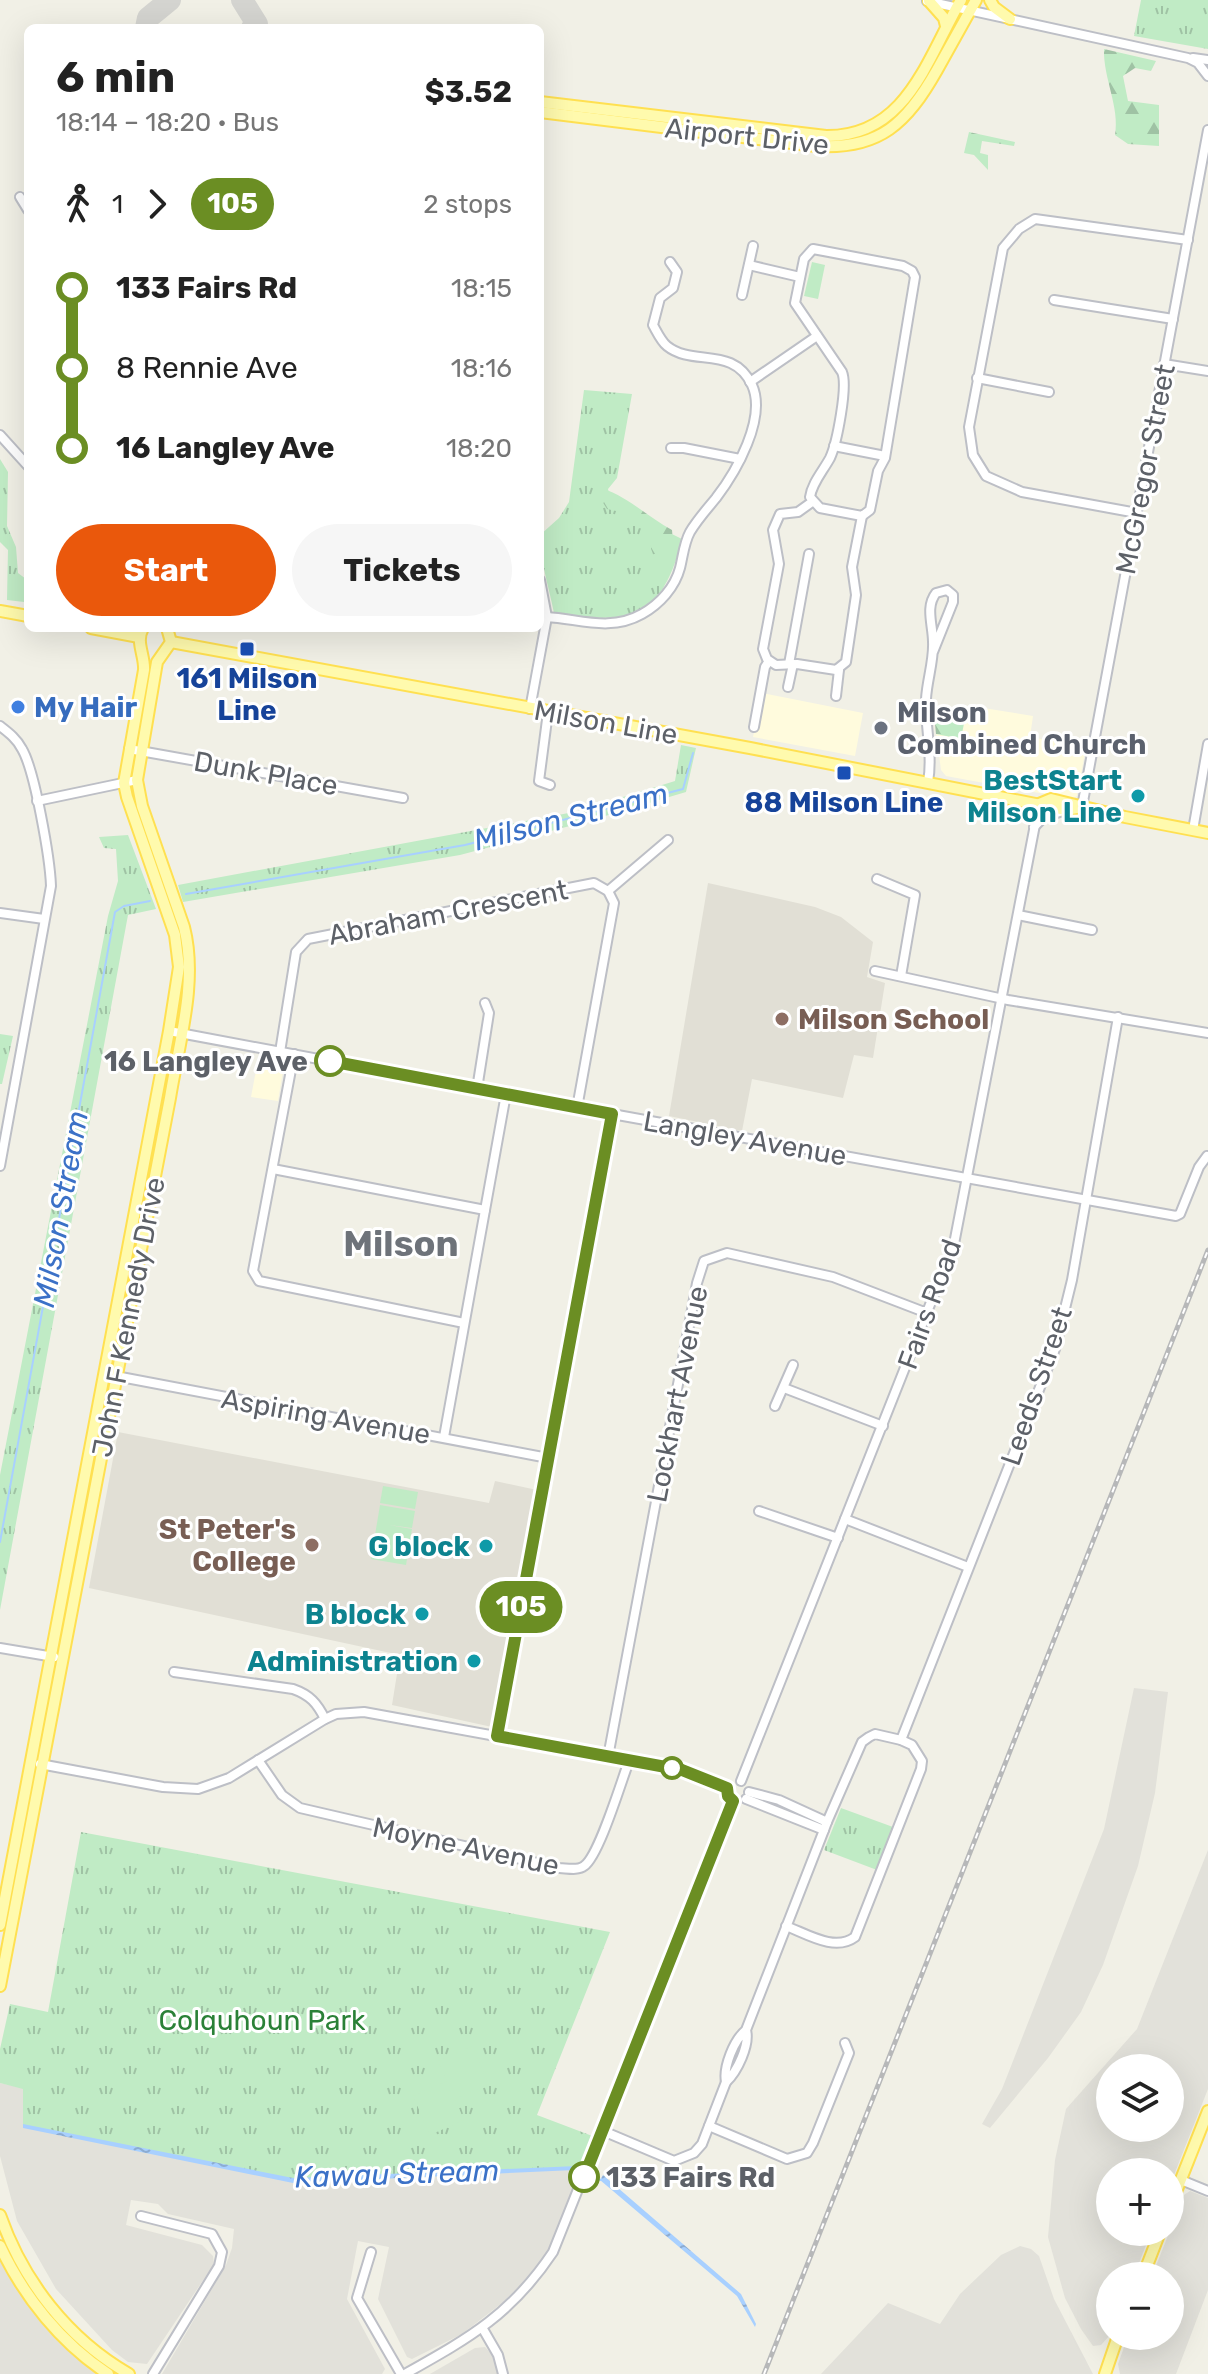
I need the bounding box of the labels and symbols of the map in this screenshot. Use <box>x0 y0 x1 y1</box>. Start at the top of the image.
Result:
street label: Airport Drive <box>663 111 831 162</box>
street label: McGregor Street <box>1109 361 1182 577</box>
marker: 161 Milson Line <box>238 640 256 658</box>
place label: 161 Milson Line <box>176 662 318 727</box>
place label: My Hair <box>34 691 138 724</box>
street label: Milson Line <box>532 694 680 751</box>
place label: Milson Combined Church <box>897 696 1146 761</box>
marker: My Hair <box>9 698 27 716</box>
marker: Milson Combined Church <box>872 719 890 737</box>
street label: Dunk Place <box>191 745 340 802</box>
marker: 88 Milson Line <box>835 764 853 782</box>
place label: BestStart Milson Line <box>967 764 1122 829</box>
water label: Milson Stream <box>470 775 672 859</box>
place label: 88 Milson Line <box>745 786 944 819</box>
marker: BestStart Milson Line <box>1129 787 1147 805</box>
street label: Abraham Crescent <box>325 873 571 952</box>
place label: Milson School <box>798 1003 989 1036</box>
marker: Milson School <box>773 1010 791 1028</box>
place label: 16 Langley Ave <box>104 1045 308 1078</box>
marker: 16 Langley Ave <box>315 1046 345 1076</box>
street label: Langley Avenue <box>641 1104 849 1173</box>
water label: Milson Stream <box>26 1108 96 1310</box>
street label: John F Kennedy Drive <box>85 1174 172 1460</box>
district label: Milson <box>343 1222 459 1265</box>
street label: Fairs Road <box>891 1235 968 1374</box>
street label: Lockhart Avenue <box>640 1283 715 1505</box>
street label: Leeds Street <box>994 1302 1079 1470</box>
street label: Aspiring Avenue <box>219 1382 433 1451</box>
place label: St Peter's College <box>159 1513 296 1578</box>
place label: G block <box>368 1530 471 1563</box>
marker: St Peter's College <box>303 1536 321 1554</box>
marker: G block <box>477 1537 495 1555</box>
line badge: 105 <box>475 1581 567 1633</box>
place label: B block <box>305 1598 407 1631</box>
marker: B block <box>413 1605 431 1623</box>
place label: Administration <box>247 1645 458 1678</box>
marker: Administration <box>465 1652 483 1670</box>
unlabelled marker <box>661 1757 683 1779</box>
street label: Moyne Avenue <box>370 1811 562 1882</box>
park label: Colquhoun Park <box>158 2004 366 2037</box>
water label: Kawau Stream <box>294 2152 500 2196</box>
place label: 133 Fairs Rd <box>606 2161 775 2194</box>
marker: 133 Fairs Rd <box>569 2162 599 2192</box>

